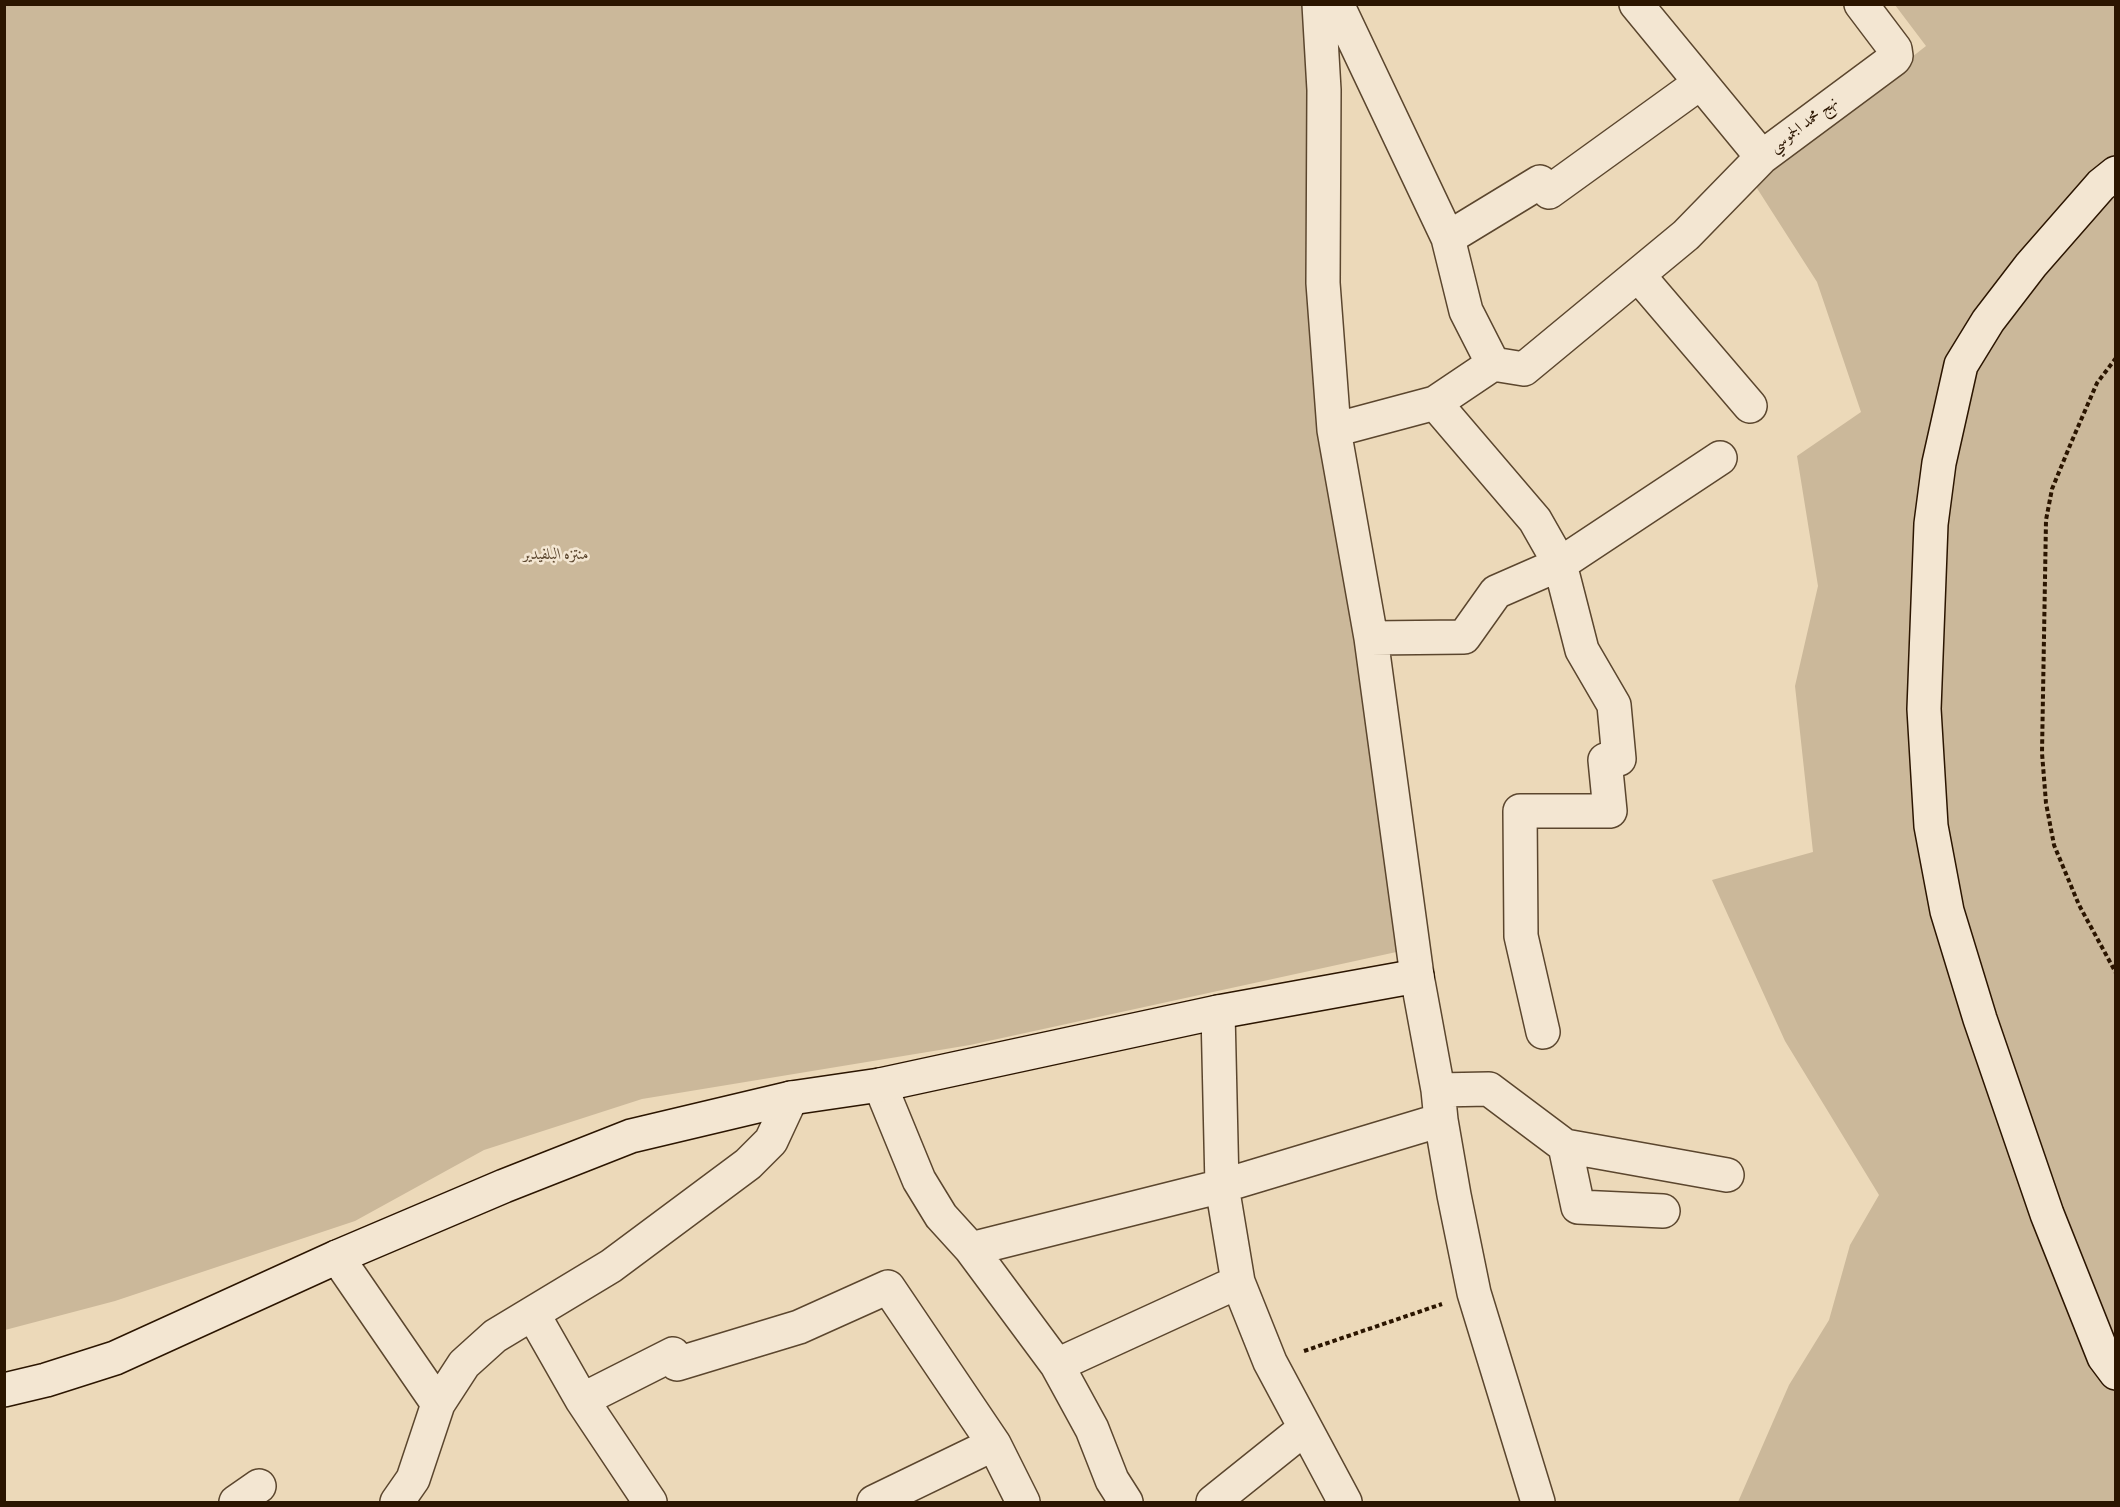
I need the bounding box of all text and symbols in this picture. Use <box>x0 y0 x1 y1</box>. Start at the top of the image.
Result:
street label: نهج محمد الجموسي <box>1766 93 1842 157</box>
park label: منتزه البلفيدير <box>523 545 589 565</box>

